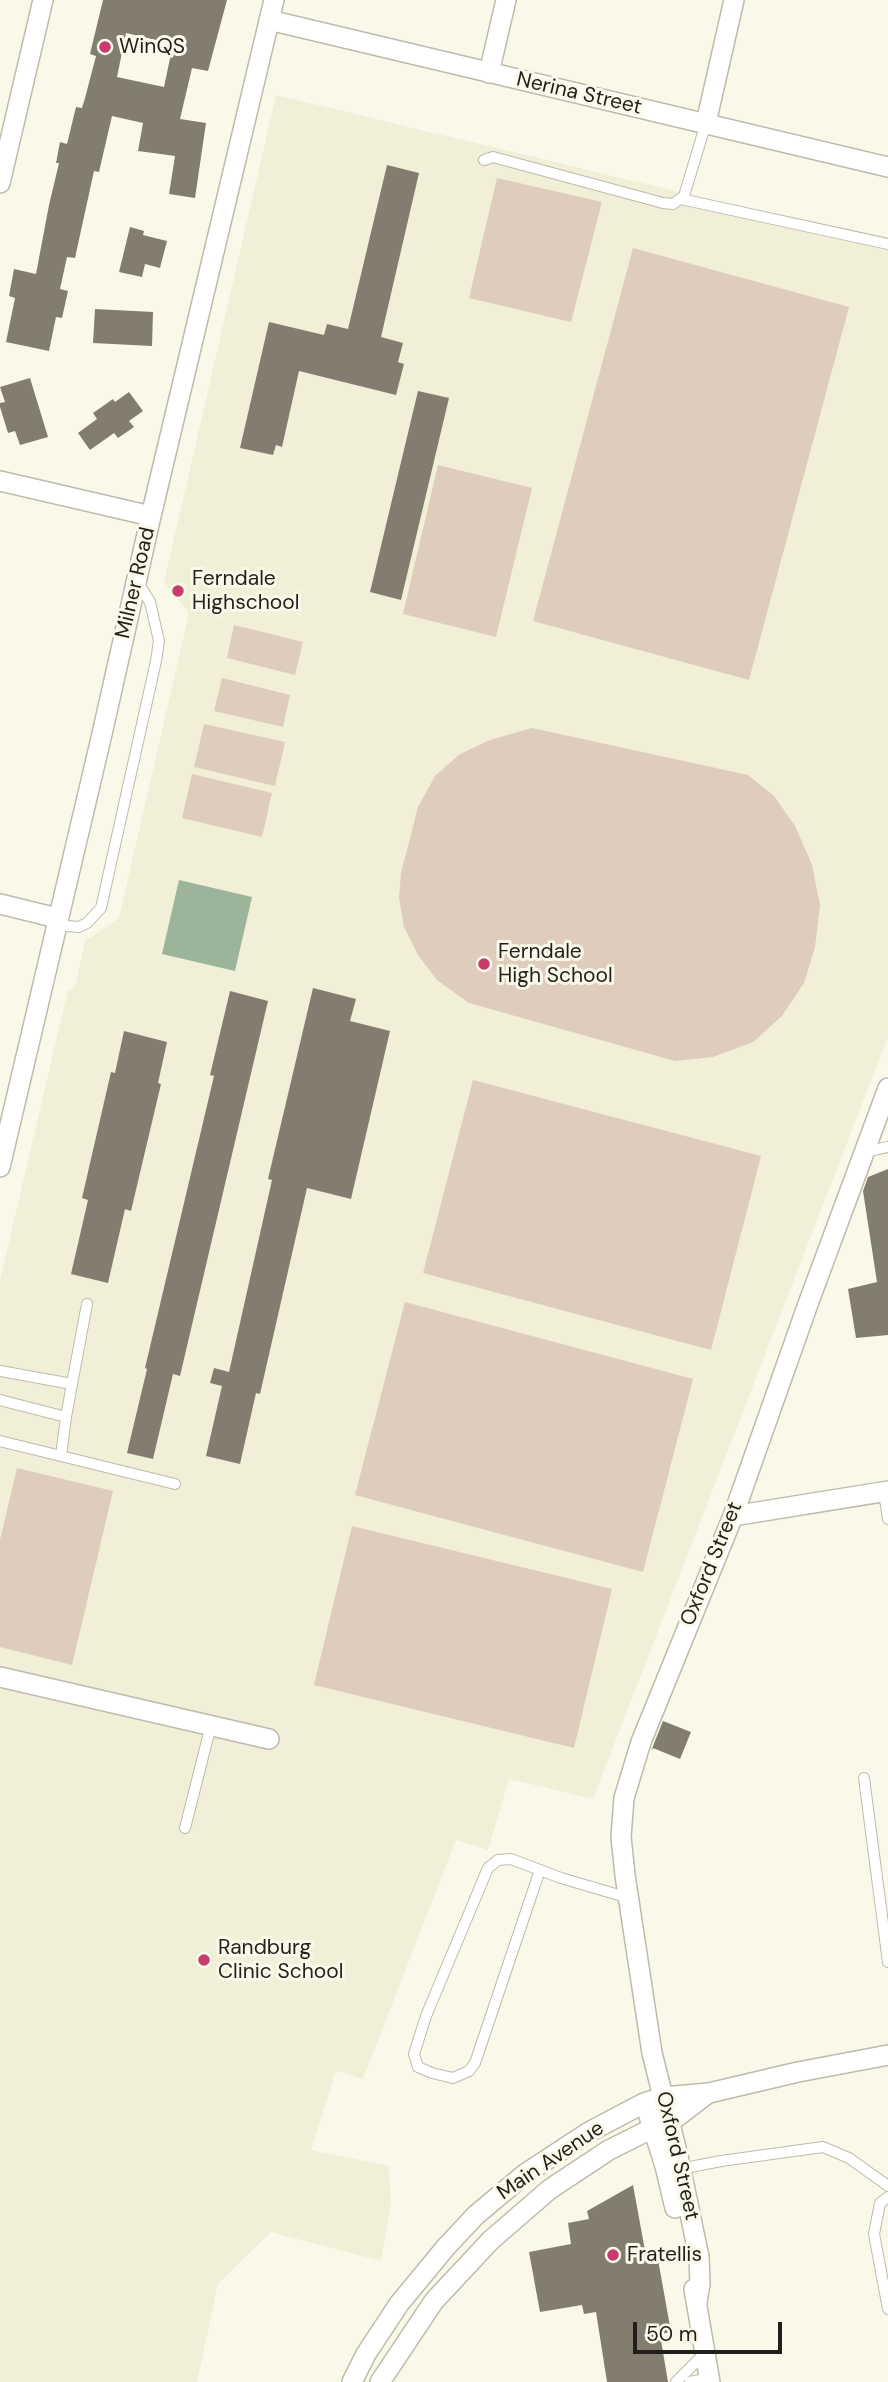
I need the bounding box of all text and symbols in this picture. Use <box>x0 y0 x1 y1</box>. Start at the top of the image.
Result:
place label: WinQS <box>119 34 185 60</box>
marker: WinQS <box>97 39 113 55</box>
street label: Nerina Street <box>514 67 644 121</box>
street label: Milner Road <box>111 525 161 641</box>
place label: Ferndale Highschool <box>192 566 299 616</box>
marker: Ferndale Highschool <box>170 583 186 599</box>
place label: Ferndale High School <box>498 939 613 989</box>
marker: Ferndale High School <box>476 956 492 972</box>
street label: Oxford Street <box>676 1498 748 1630</box>
place label: Randburg Clinic School <box>218 1935 343 1985</box>
marker: Randburg Clinic School <box>196 1952 212 1968</box>
street label: Oxford Street <box>650 2089 704 2223</box>
street label: Main Avenue <box>493 2116 609 2206</box>
place label: Fratellis <box>627 2242 702 2268</box>
marker: Fratellis <box>605 2247 621 2263</box>
scale bar <box>636 2308 785 2352</box>
text: 50 m <box>646 2320 697 2348</box>

